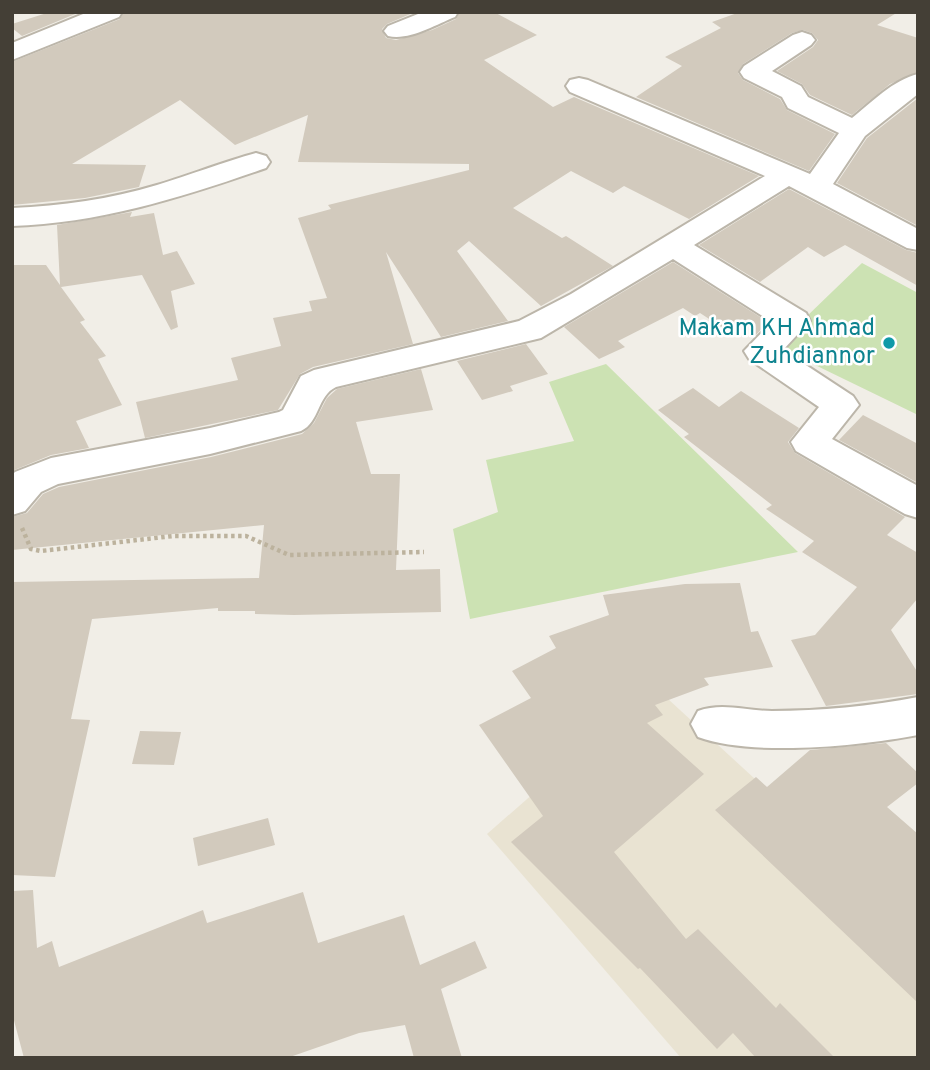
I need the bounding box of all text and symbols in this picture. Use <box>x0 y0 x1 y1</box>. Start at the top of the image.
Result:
place label: Makam KH Ahmad Zuhdiannor <box>678 314 875 372</box>
marker: Makam KH Ahmad Zuhdiannor <box>881 335 897 351</box>

